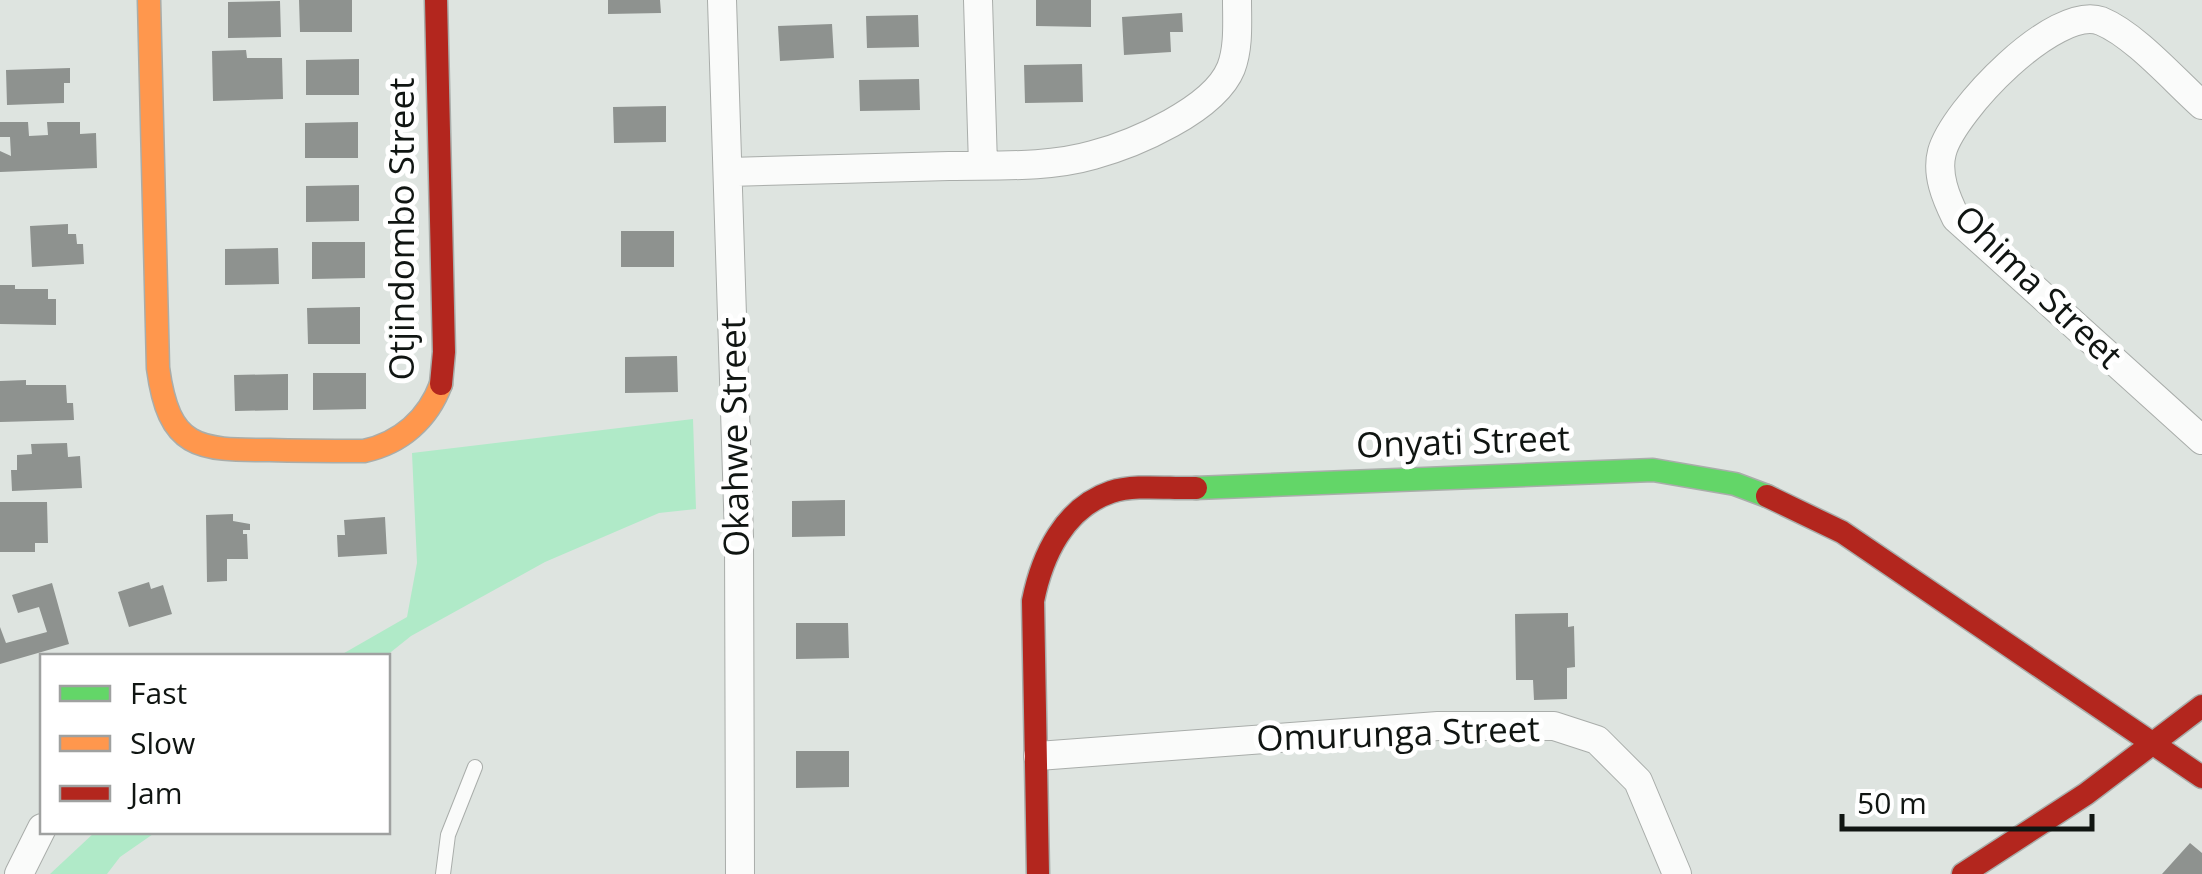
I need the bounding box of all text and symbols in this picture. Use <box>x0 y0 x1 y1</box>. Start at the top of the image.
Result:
street label: Otjindombo Street <box>377 77 424 381</box>
street label: Ohima Street <box>1945 194 2133 378</box>
street label: Okahwe Street <box>708 317 759 557</box>
street label: Onyati Street <box>1355 413 1571 468</box>
legend <box>40 654 390 834</box>
text: Fast <box>130 672 187 713</box>
street label: Omurunga Street <box>1255 704 1540 761</box>
text: Slow <box>130 722 195 763</box>
scale bar <box>1842 769 2092 831</box>
text: Jam <box>127 772 183 813</box>
text: 50 m <box>1857 782 1927 823</box>

